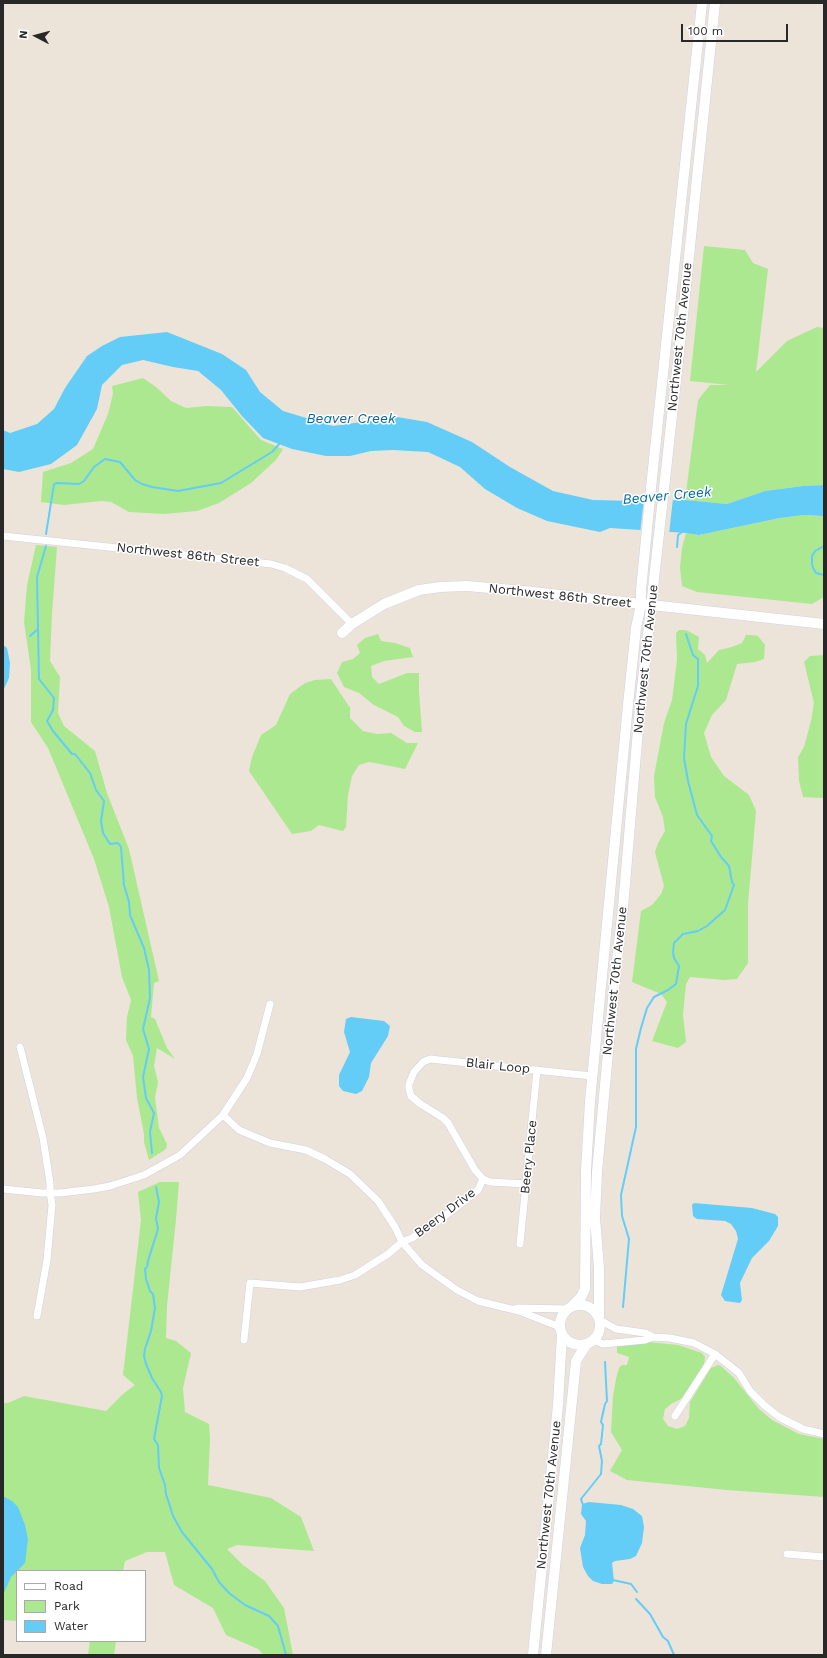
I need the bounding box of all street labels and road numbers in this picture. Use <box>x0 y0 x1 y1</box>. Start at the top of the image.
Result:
street label: Northwest 70th Avenue <box>664 262 696 412</box>
street label: Northwest 86th Street <box>116 540 260 570</box>
street label: Northwest 86th Street <box>488 581 632 611</box>
street label: Northwest 70th Avenue <box>630 584 662 734</box>
street label: Northwest 70th Avenue <box>599 906 631 1056</box>
street label: Blair Loop <box>465 1055 531 1077</box>
street label: Beery Place <box>517 1119 541 1195</box>
street label: Beery Drive <box>411 1185 479 1241</box>
street label: Northwest 70th Avenue <box>533 1420 565 1570</box>

